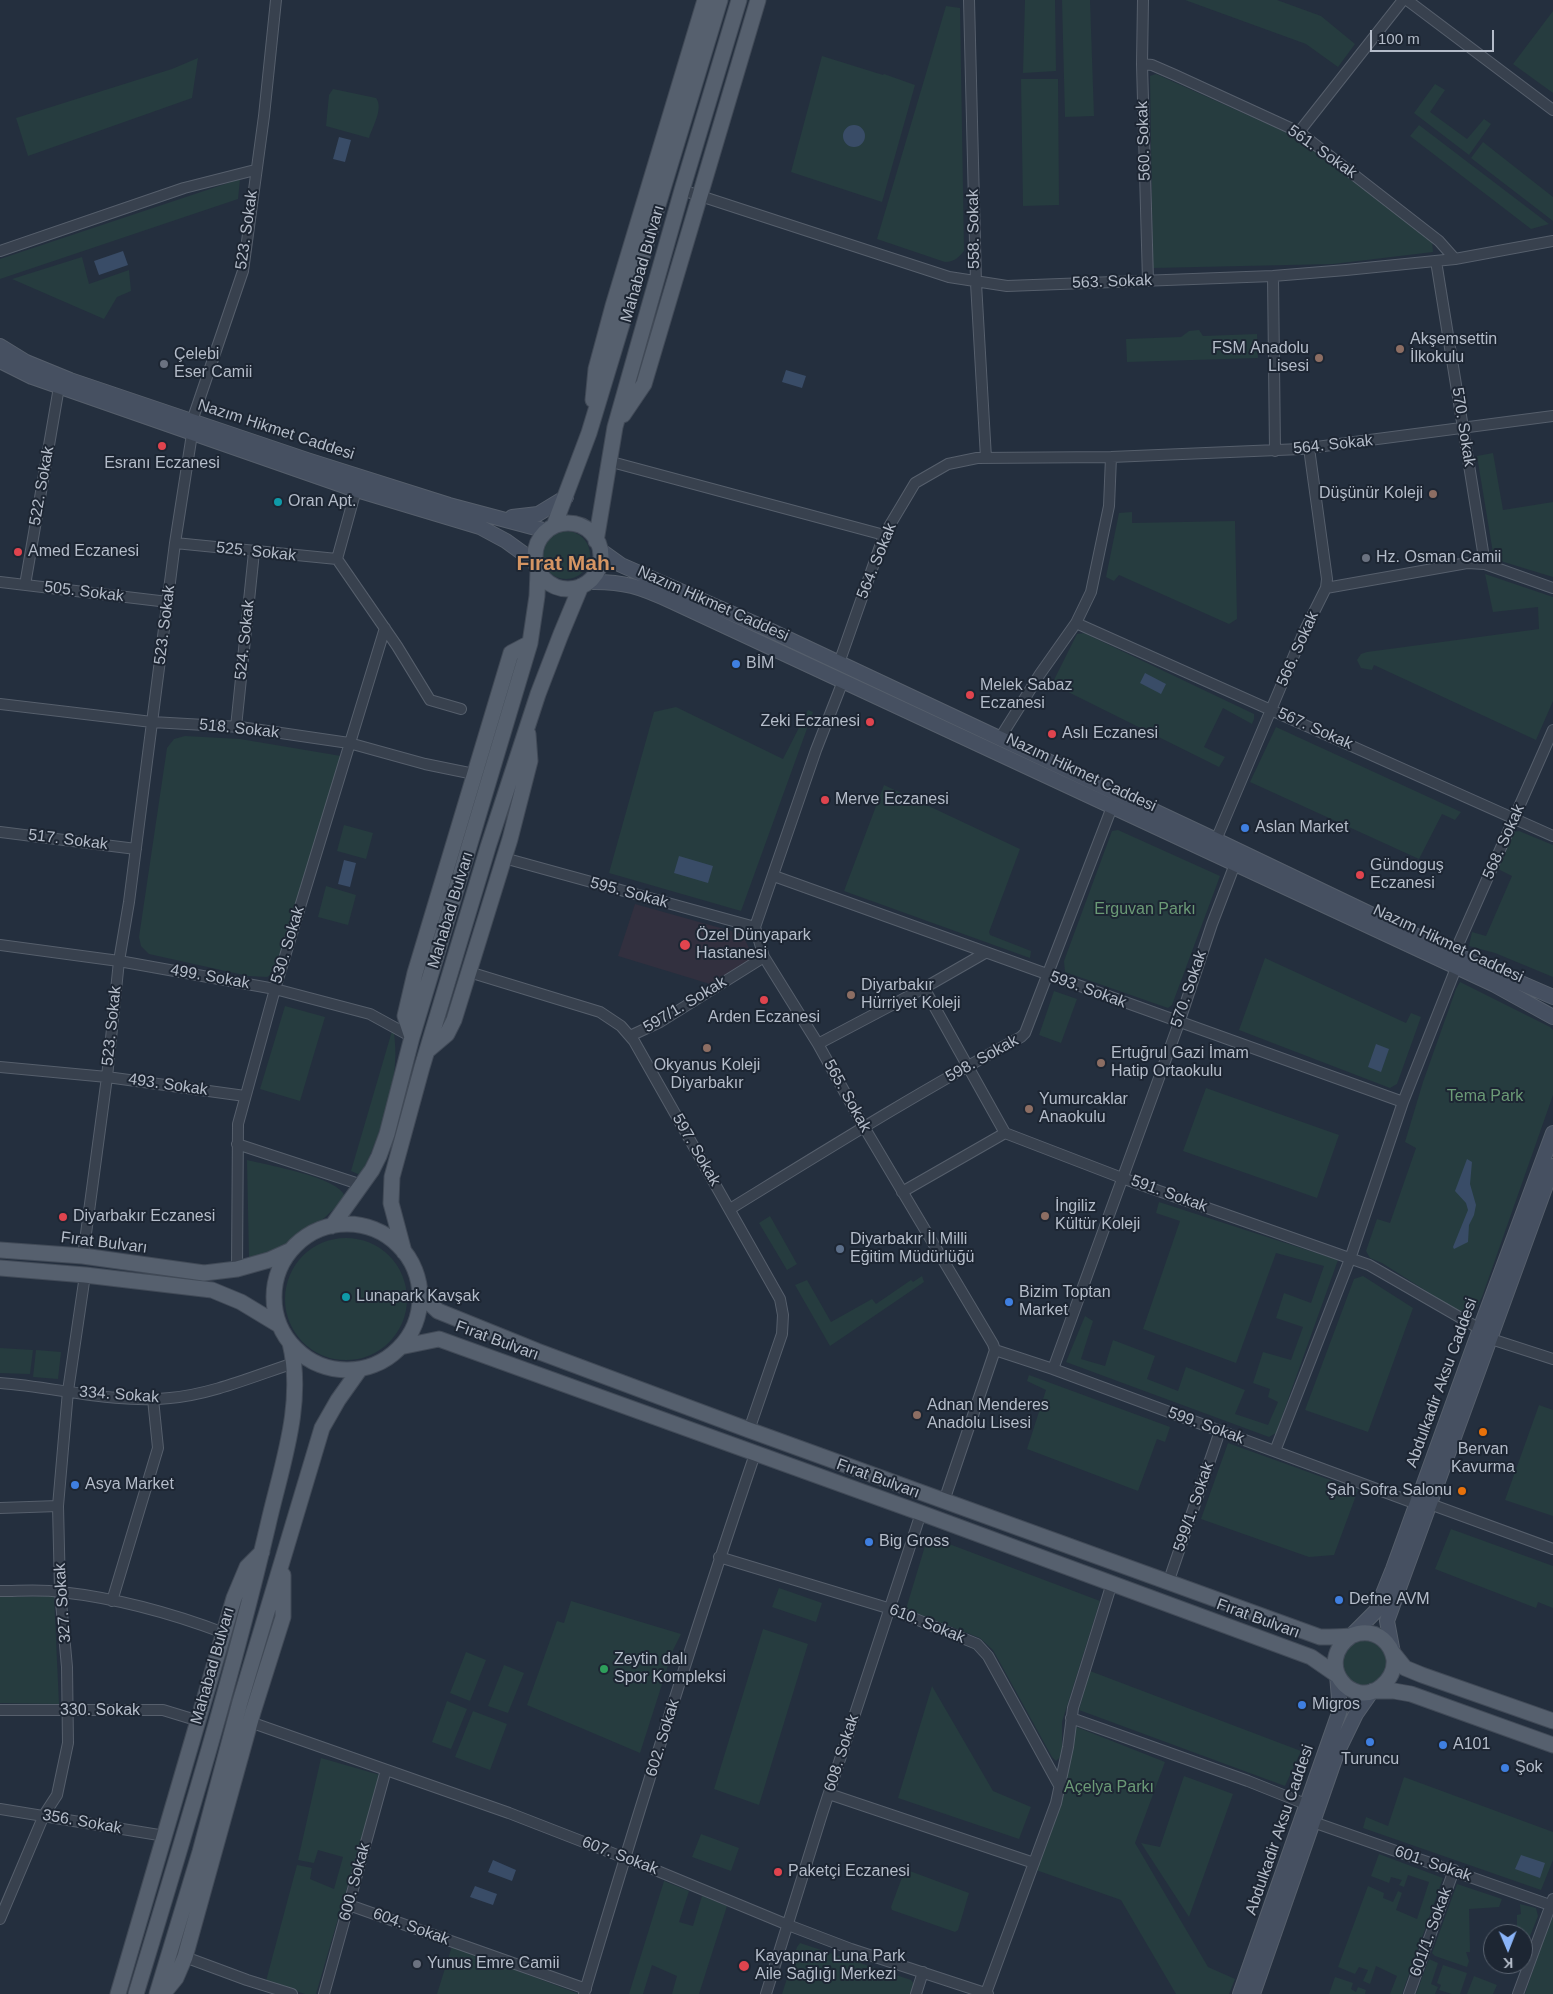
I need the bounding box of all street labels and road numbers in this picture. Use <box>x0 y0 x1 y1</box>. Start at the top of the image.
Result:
street label: 560. Sokak <box>1133 101 1155 181</box>
street label: 561. Sokak <box>1284 121 1360 183</box>
street label: 523. Sokak <box>232 189 262 271</box>
street label: 558. Sokak <box>964 189 984 269</box>
street label: Mahabad Bulvarı <box>617 203 669 325</box>
street label: 563. Sokak <box>1072 271 1152 293</box>
street label: 570. Sokak <box>1447 386 1479 468</box>
street label: Nazım Hikmet Caddesi <box>195 396 357 464</box>
street label: 564. Sokak <box>1292 431 1374 459</box>
street label: 522. Sokak <box>26 445 58 527</box>
street label: 564. Sokak <box>853 520 901 602</box>
street label: 525. Sokak <box>215 538 297 566</box>
street label: Nazım Hikmet Caddesi <box>634 562 792 646</box>
street label: 505. Sokak <box>43 578 125 606</box>
street label: 523. Sokak <box>151 584 179 666</box>
street label: 524. Sokak <box>231 599 259 681</box>
street label: 566. Sokak <box>1273 609 1323 689</box>
street label: 567. Sokak <box>1275 704 1355 754</box>
street label: 518. Sokak <box>198 715 280 743</box>
street label: Nazım Hikmet Caddesi <box>1003 730 1159 816</box>
street label: 568. Sokak <box>1479 802 1529 882</box>
street label: 517. Sokak <box>27 826 109 854</box>
street label: Mahabad Bulvarı <box>424 849 478 971</box>
street label: 595. Sokak <box>588 873 670 913</box>
street label: Nazım Hikmet Caddesi <box>1370 901 1526 987</box>
street label: 530. Sokak <box>267 904 309 986</box>
street label: 570. Sokak <box>1167 948 1211 1030</box>
street label: 499. Sokak <box>169 961 251 993</box>
street label: 593. Sokak <box>1047 967 1129 1013</box>
street label: 597/1. Sokak <box>640 973 730 1037</box>
street label: 523. Sokak <box>98 985 126 1067</box>
street label: 598. Sokak <box>942 1031 1022 1087</box>
street label: 565. Sokak <box>819 1056 875 1136</box>
street label: 493. Sokak <box>127 1070 209 1100</box>
street label: 597. Sokak <box>668 1111 724 1189</box>
street label: 591. Sokak <box>1128 1171 1210 1217</box>
street label: Fırat Bulvarı <box>60 1228 148 1258</box>
street label: Abdulkadir Aksu Caddesi <box>1402 1296 1482 1470</box>
street label: Fırat Bulvarı <box>453 1317 541 1365</box>
street label: 334. Sokak <box>78 1383 160 1407</box>
street label: 599. Sokak <box>1165 1403 1247 1449</box>
street label: Fırat Bulvarı <box>834 1455 922 1503</box>
street label: 599/1. Sokak <box>1170 1460 1218 1554</box>
street label: 327. Sokak <box>51 1562 75 1644</box>
street label: Fırat Bulvarı <box>1214 1595 1302 1643</box>
street label: 610. Sokak <box>886 1600 968 1648</box>
street label: Mahabad Bulvarı <box>187 1605 239 1727</box>
street label: 602. Sokak <box>642 1697 684 1779</box>
street label: 330. Sokak <box>60 1701 140 1721</box>
street label: 608. Sokak <box>821 1712 863 1794</box>
street label: Abdulkadir Aksu Caddesi <box>1242 1742 1318 1918</box>
street label: 356. Sokak <box>41 1806 123 1838</box>
street label: 607. Sokak <box>579 1833 661 1879</box>
street label: 600. Sokak <box>335 1841 375 1923</box>
street label: 601. Sokak <box>1392 1842 1474 1886</box>
street label: 601/1. Sokak <box>1406 1885 1456 1979</box>
street label: 604. Sokak <box>370 1904 452 1950</box>

